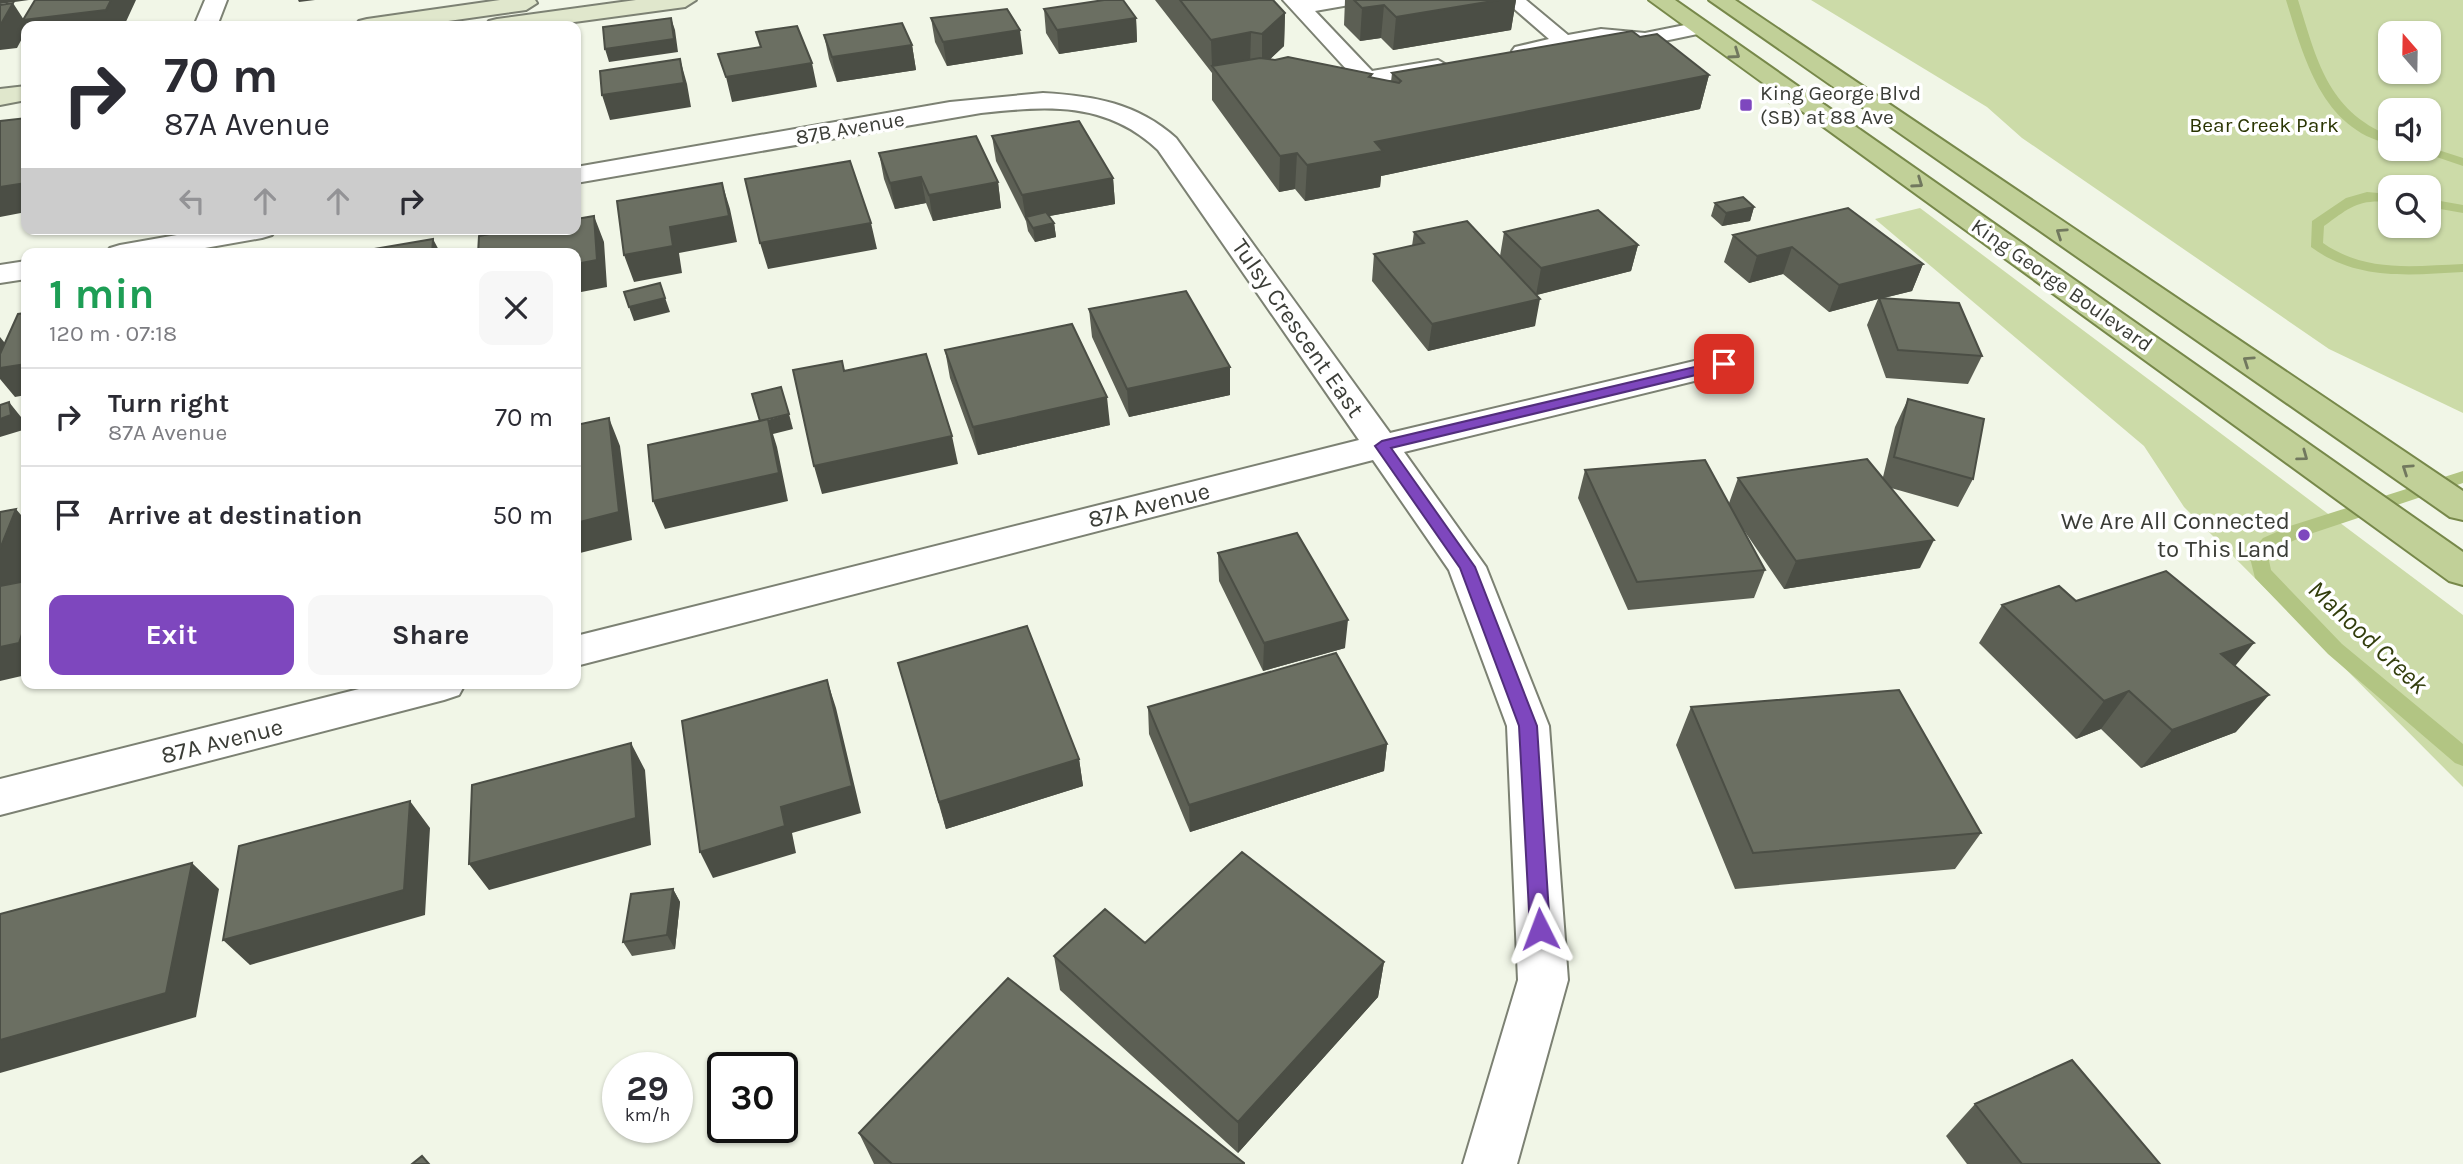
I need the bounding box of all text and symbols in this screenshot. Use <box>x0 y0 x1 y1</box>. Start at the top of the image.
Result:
north arrow <box>2378 21 2441 84</box>
map controls <box>2378 21 2441 238</box>
one-way arrow <box>1727 46 1740 58</box>
text: 70 m <box>164 47 278 104</box>
icon: right <box>49 49 140 140</box>
place label: King George Blvd (SB) at 88 Ave <box>1760 81 1921 129</box>
marker: King George Blvd (SB) at 88 Ave <box>1738 97 1754 113</box>
button: sound <box>2378 98 2441 161</box>
text: 87A Avenue <box>164 106 330 143</box>
street label: 87B Avenue <box>794 107 906 149</box>
park label: Bear Creek Park <box>2189 113 2339 137</box>
one-way arrow <box>1910 175 1923 187</box>
button: search <box>2378 175 2441 238</box>
icon: left <box>173 182 211 220</box>
icon: ahead <box>246 182 284 220</box>
icon: ahead <box>319 182 357 220</box>
icon: right <box>392 182 430 220</box>
street label: King George Boulevard <box>1967 213 2157 357</box>
one-way arrow <box>2056 229 2069 241</box>
street label: Tulsy Crescent East <box>1226 233 1370 423</box>
text: 1 min <box>49 269 154 319</box>
button: close <box>479 271 553 345</box>
text: 120 m · 07:18 <box>49 320 177 347</box>
pin <box>1694 334 1754 394</box>
icon: arrive <box>1705 345 1743 383</box>
one-way arrow <box>2243 357 2256 369</box>
text: Turn right <box>108 388 229 419</box>
icon: right <box>49 398 87 436</box>
text: 70 m <box>495 402 553 433</box>
text: 87A Avenue <box>108 419 227 446</box>
one-way arrow <box>2295 448 2308 460</box>
one-way arrow <box>2401 464 2414 477</box>
street label: 87A Avenue <box>1085 476 1213 534</box>
icon: arrive <box>49 496 87 534</box>
text: Arrive at destination <box>108 500 362 531</box>
text: 50 m <box>492 500 553 531</box>
place label: We Are All Connected to This Land <box>2061 507 2290 563</box>
marker: We Are All Connected to This Land <box>2296 527 2312 543</box>
water label: Mahood Creek <box>2302 574 2435 701</box>
button: Exit <box>49 595 294 675</box>
button: Share <box>308 595 553 675</box>
street label: 87A Avenue <box>158 712 286 770</box>
position arrow <box>1503 892 1577 966</box>
speed limit sign: 30 <box>707 1052 798 1143</box>
text: 29 <box>626 1068 669 1109</box>
text: km/h <box>625 1104 670 1126</box>

